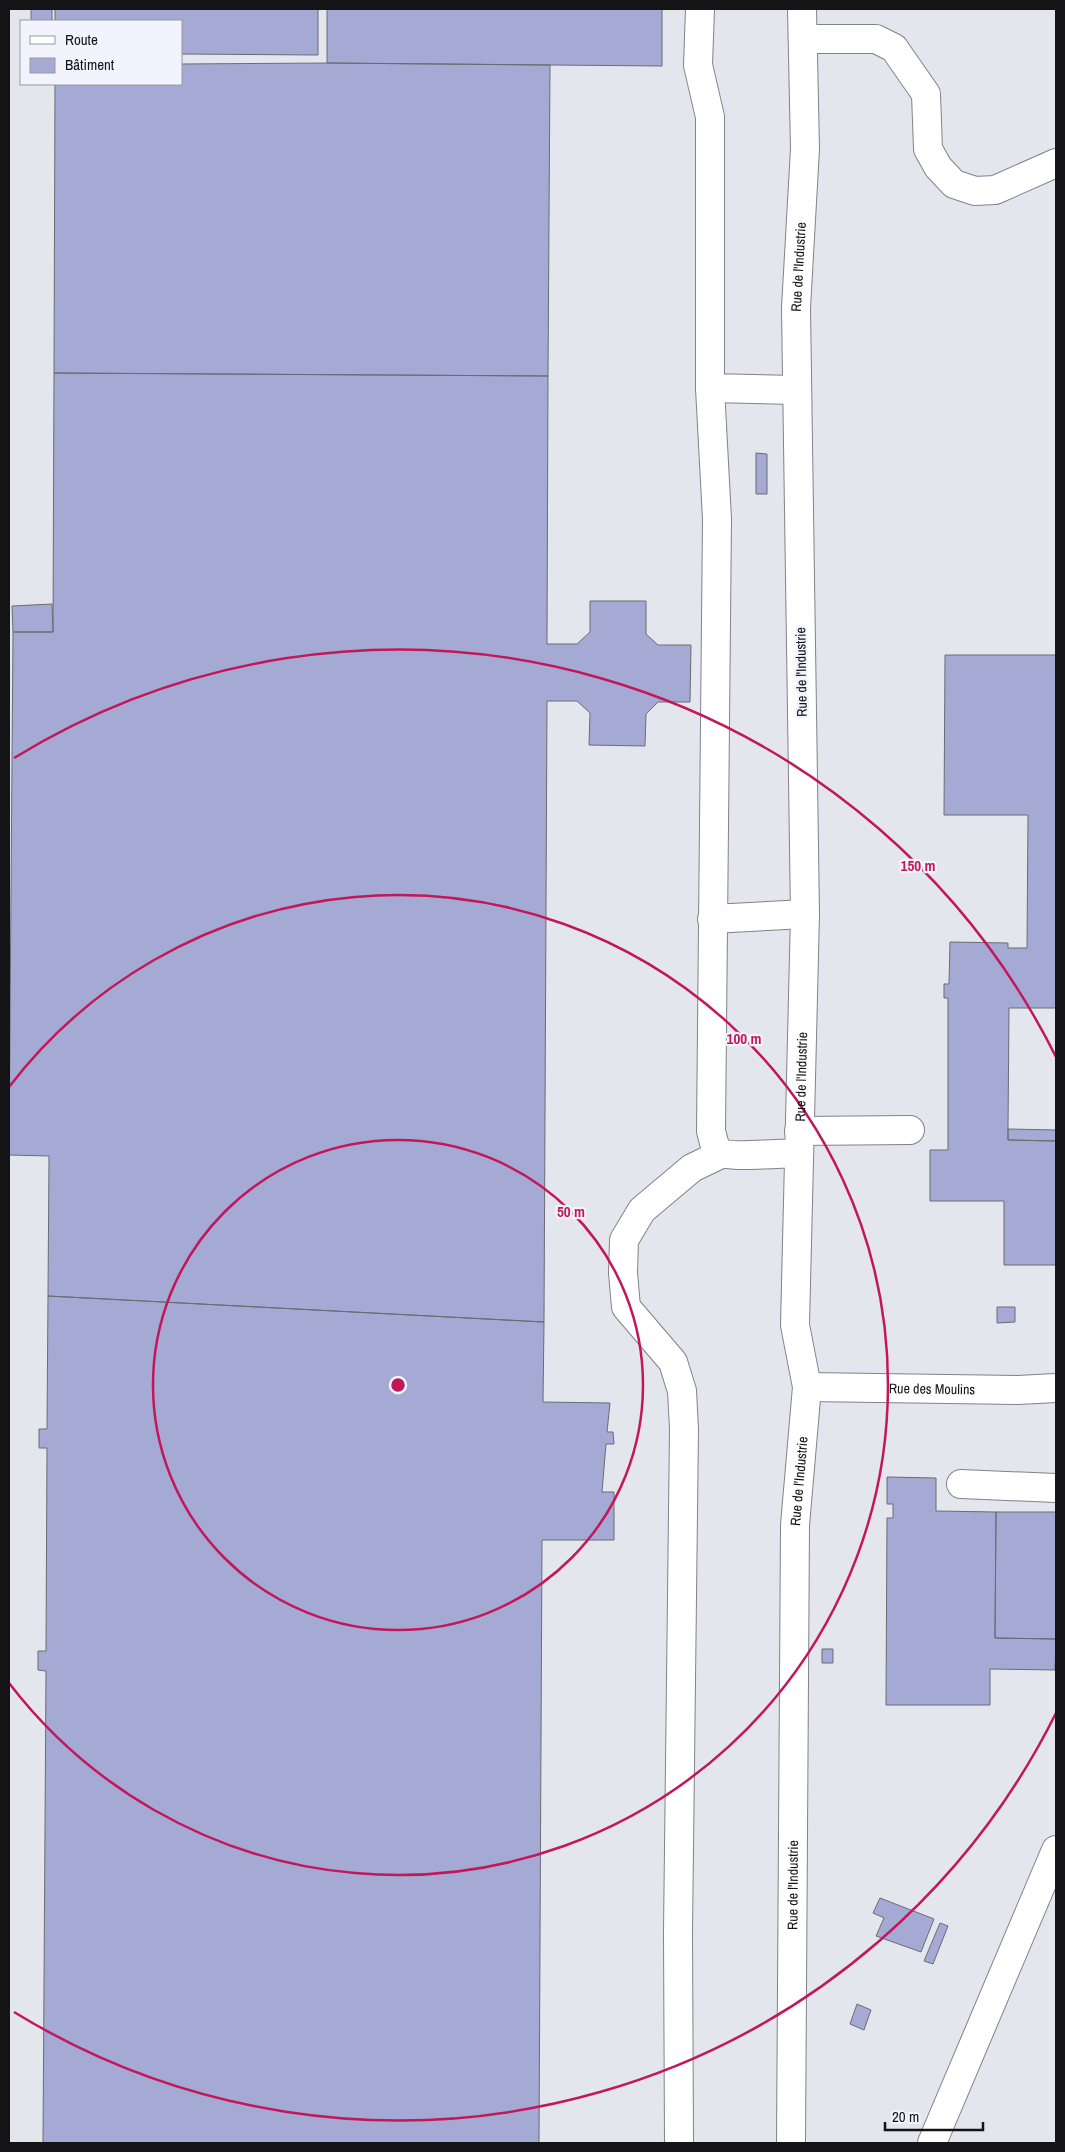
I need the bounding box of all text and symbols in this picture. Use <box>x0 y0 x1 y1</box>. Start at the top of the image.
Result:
legend <box>20 20 182 85</box>
text: Route <box>65 29 98 50</box>
text: Bâtiment <box>65 54 115 75</box>
street label: Rue de l'Industrie <box>787 222 810 312</box>
street label: Rue de l'Industrie <box>791 627 811 717</box>
text: 150 m <box>901 855 935 876</box>
text: 100 m <box>727 1028 761 1049</box>
street label: Rue de l'Industrie <box>791 1032 811 1122</box>
text: 50 m <box>557 1201 585 1222</box>
centre of rings <box>389 1376 407 1394</box>
street label: Rue des Moulins <box>889 1379 975 1398</box>
street label: Rue de l'Industrie <box>786 1436 812 1527</box>
street label: Rue de l'Industrie <box>783 1840 802 1930</box>
scale bar <box>885 2100 982 2132</box>
text: 20 m <box>892 2106 919 2127</box>

